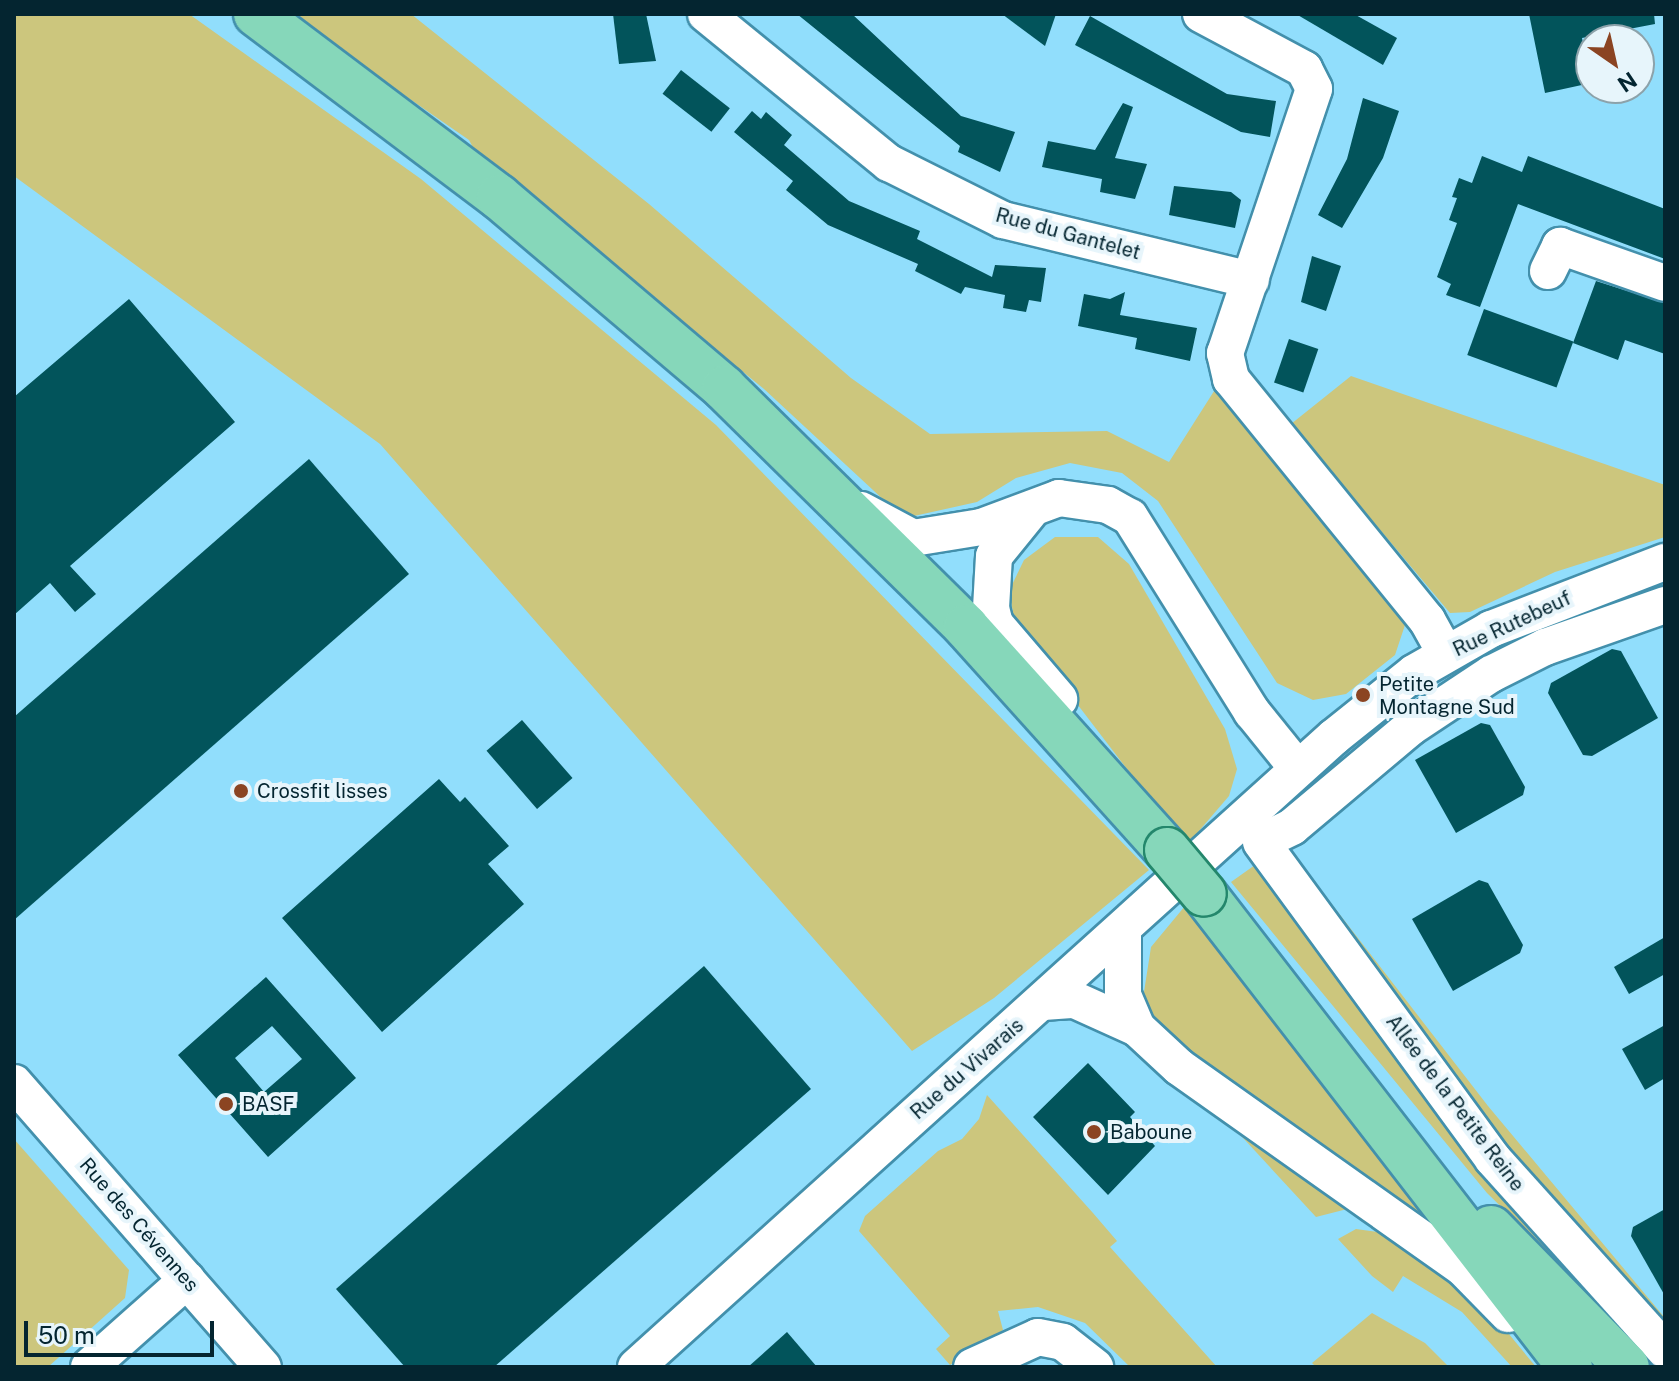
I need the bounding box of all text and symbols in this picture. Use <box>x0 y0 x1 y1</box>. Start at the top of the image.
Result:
north arrow <box>1575 24 1655 104</box>
text: N <box>1613 67 1642 98</box>
street label: Rue du Gantelet <box>993 203 1143 265</box>
street label: Rue Rutebeuf <box>1449 586 1575 662</box>
place label: Petite Montagne Sud <box>1379 672 1515 719</box>
marker: Petite Montagne Sud <box>1354 686 1372 704</box>
place label: Crossfit lisses <box>257 779 388 803</box>
marker: Crossfit lisses <box>232 782 250 800</box>
street label: Allée de la Petite Reine <box>1381 1010 1529 1196</box>
street label: Rue du Vivarais <box>905 1013 1029 1125</box>
place label: BASF <box>242 1092 294 1116</box>
marker: BASF <box>217 1095 235 1113</box>
place label: Baboune <box>1110 1120 1192 1144</box>
marker: Baboune <box>1085 1123 1103 1141</box>
street label: Rue des Cévennes <box>74 1153 204 1297</box>
scale bar <box>28 1305 218 1355</box>
text: 50 m <box>38 1321 95 1349</box>

